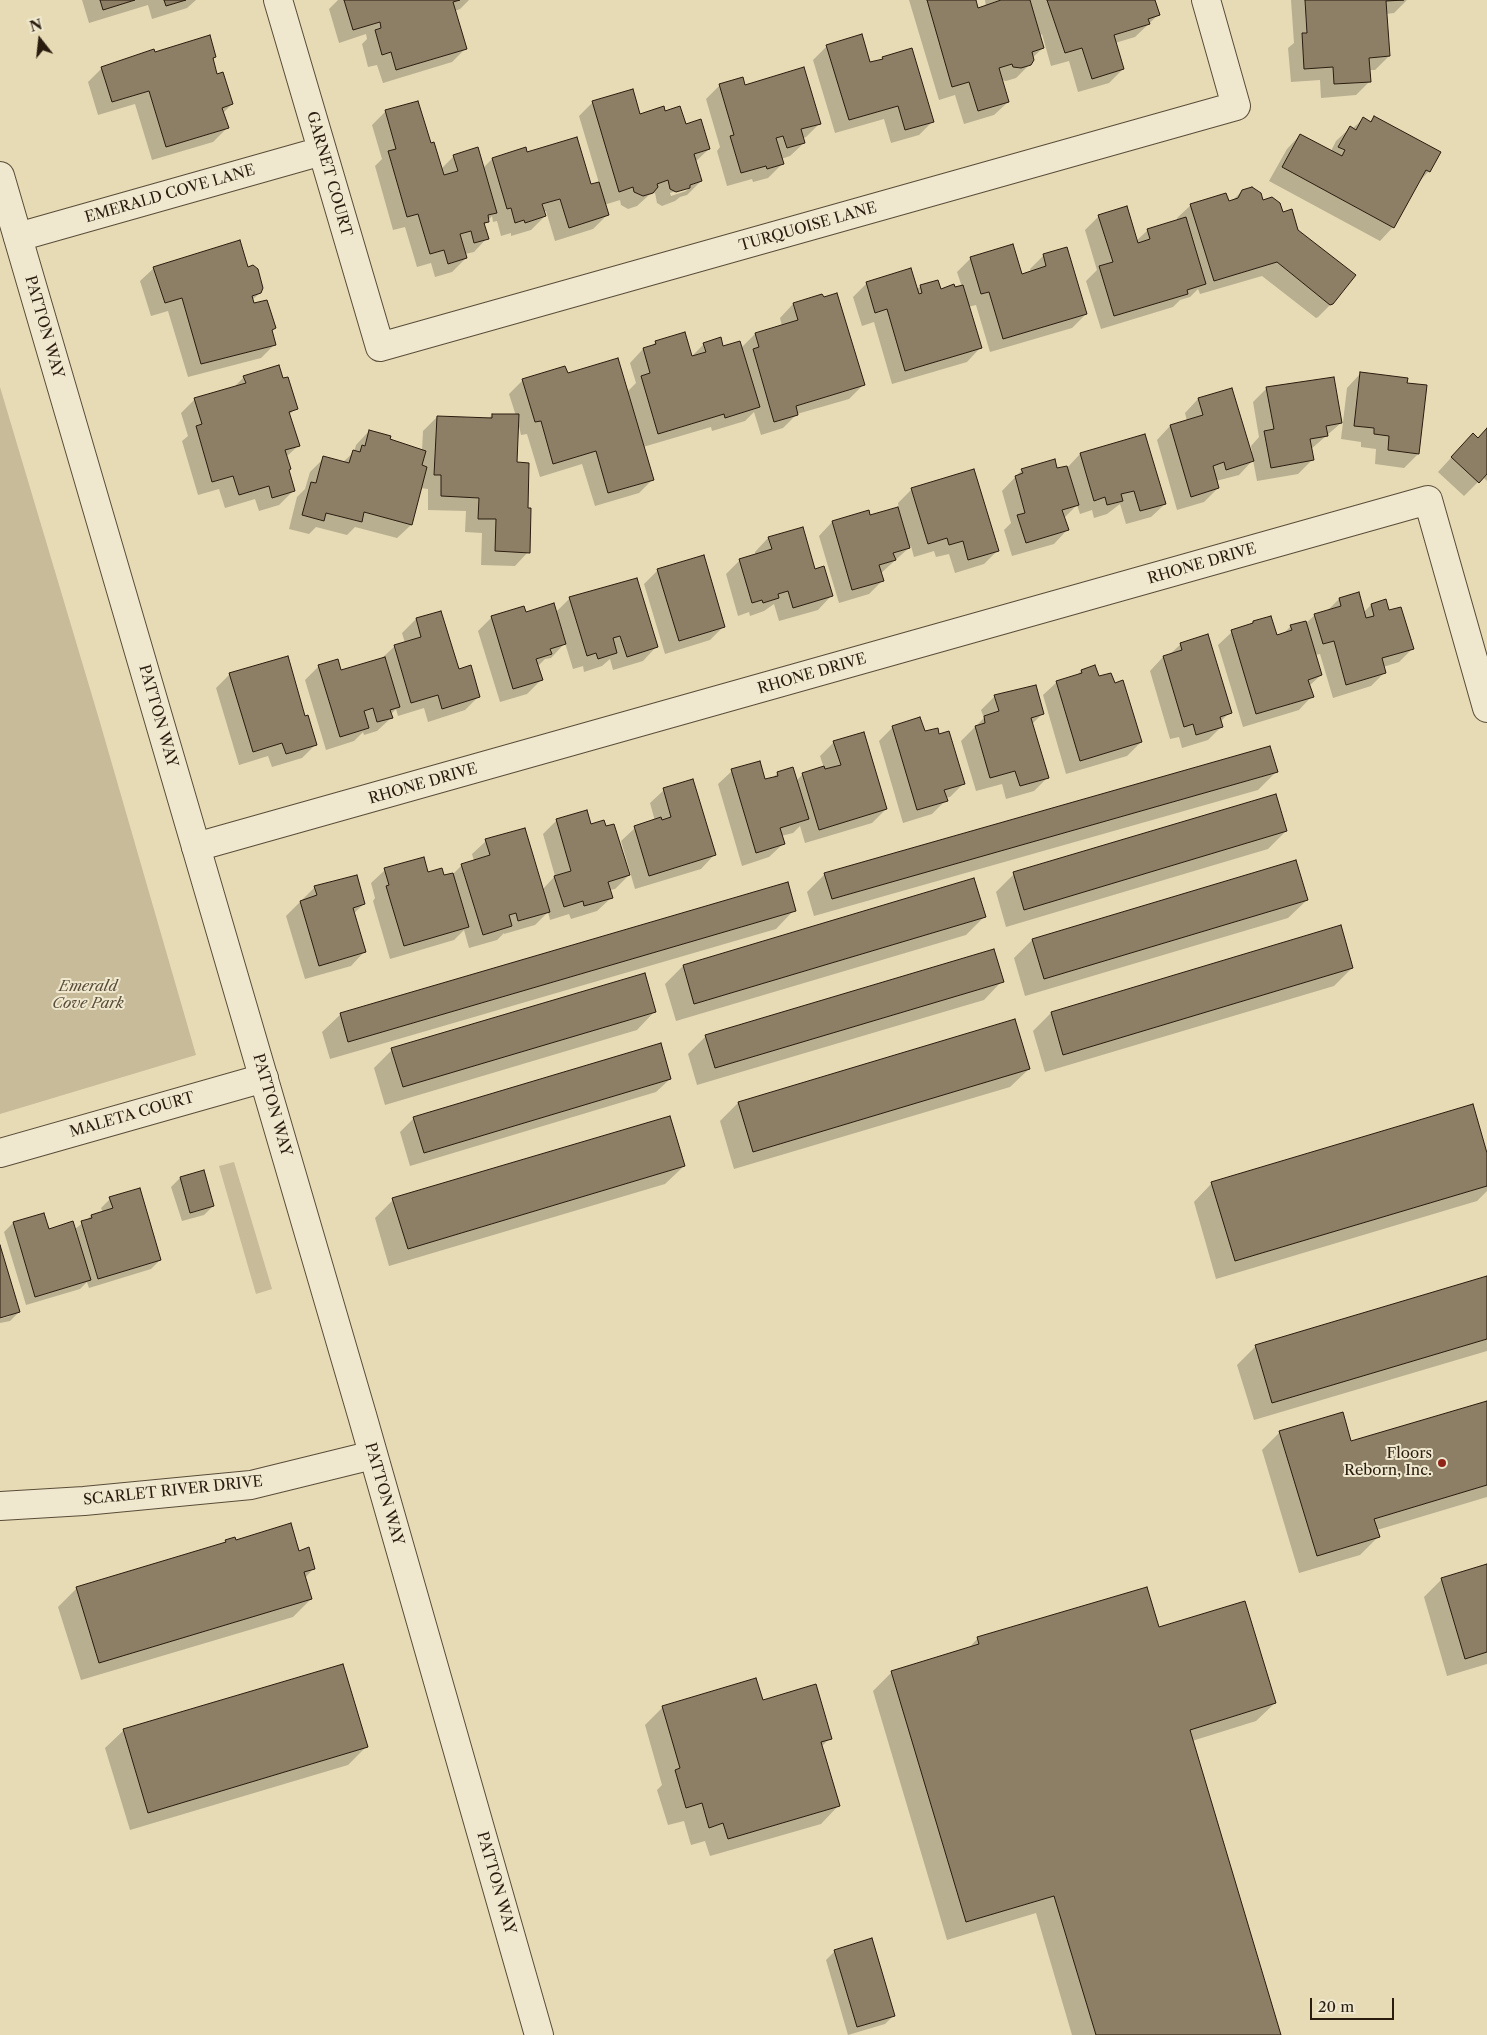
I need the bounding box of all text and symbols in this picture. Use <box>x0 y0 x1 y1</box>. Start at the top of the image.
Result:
north arrow <box>15 15 65 65</box>
text: N <box>28 15 44 36</box>
street label: GARNET COURT <box>303 109 355 239</box>
street label: EMERALD COVE LANE <box>83 161 257 227</box>
street label: TURQUOISE LANE <box>737 199 879 255</box>
street label: PATTON WAY <box>21 274 67 380</box>
street label: RHONE DRIVE <box>1145 540 1259 588</box>
street label: RHONE DRIVE <box>755 650 869 698</box>
street label: PATTON WAY <box>135 663 181 769</box>
street label: RHONE DRIVE <box>366 760 480 808</box>
park label: Emerald Cove Park <box>52 978 124 1013</box>
street label: PATTON WAY <box>249 1052 295 1158</box>
street label: MALETA COURT <box>67 1089 197 1141</box>
street label: PATTON WAY <box>361 1441 407 1547</box>
place label: Floors Reborn, Inc. <box>1344 1445 1432 1480</box>
marker: Floors Reborn, Inc. <box>1436 1457 1448 1469</box>
street label: SCARLET RIVER DRIVE <box>82 1473 264 1509</box>
street label: PATTON WAY <box>473 1830 519 1936</box>
scale bar <box>1312 1988 1396 2020</box>
text: 20 m <box>1318 1997 1354 2016</box>

